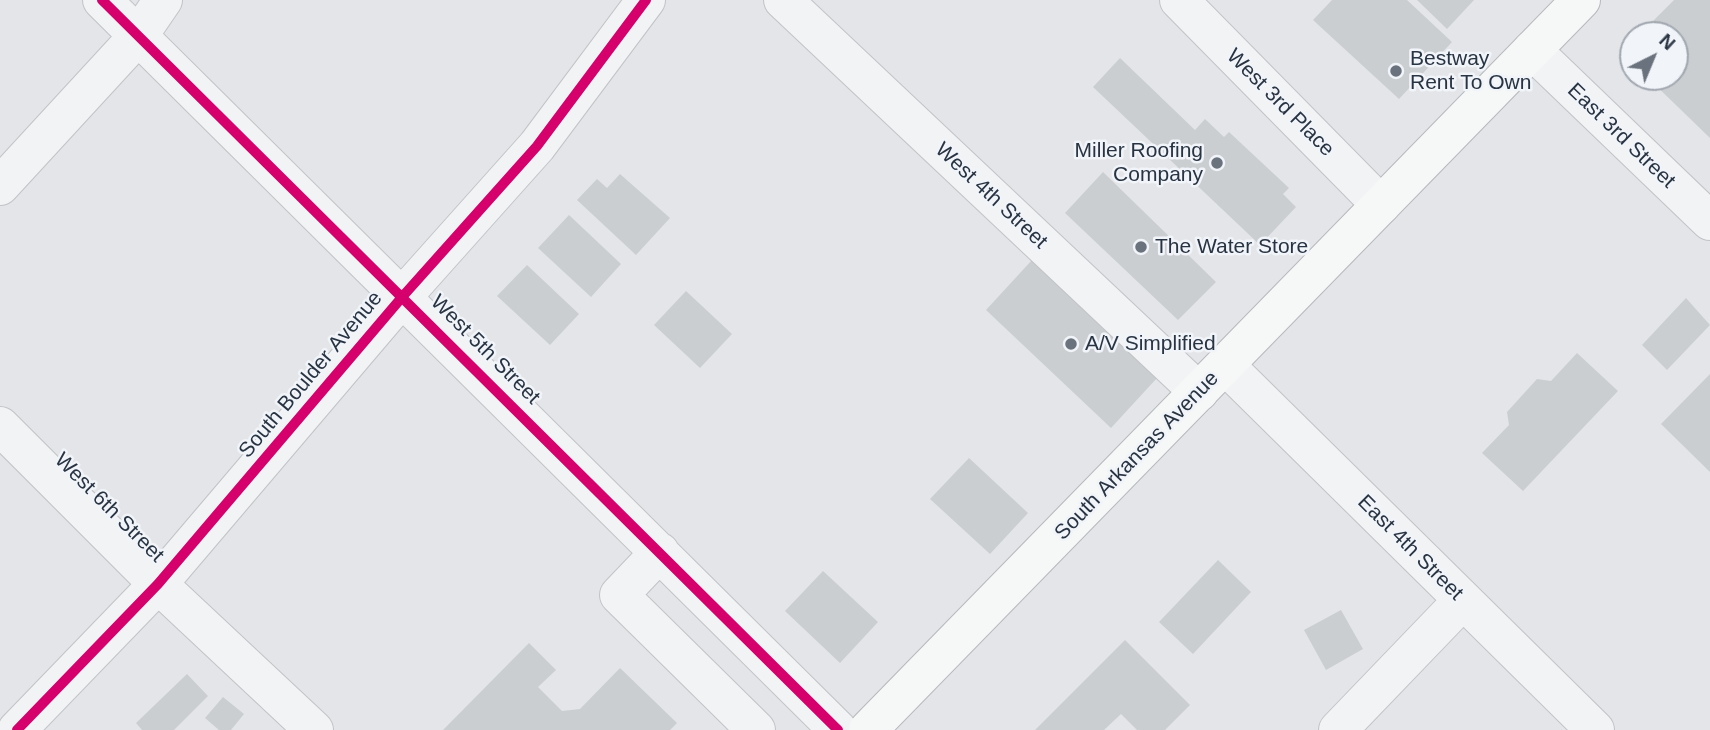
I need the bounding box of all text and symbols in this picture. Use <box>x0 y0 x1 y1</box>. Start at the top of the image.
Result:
north arrow <box>1619 21 1689 91</box>
text: N <box>1655 29 1679 54</box>
street label: West 3rd Place <box>1221 44 1339 162</box>
place label: Bestway Rent To Own <box>1410 46 1531 96</box>
marker: Bestway Rent To Own <box>1388 63 1404 79</box>
street label: East 3rd Street <box>1562 78 1680 194</box>
street label: West 4th Street <box>930 138 1052 254</box>
place label: Miller Roofing Company <box>1075 138 1203 188</box>
marker: Miller Roofing Company <box>1209 155 1225 171</box>
place label: The Water Store <box>1155 234 1308 260</box>
marker: The Water Store <box>1133 239 1149 255</box>
street label: South Boulder Avenue <box>234 287 388 463</box>
street label: West 5th Street <box>425 290 545 410</box>
place label: A/V Simplified <box>1085 331 1216 357</box>
marker: A/V Simplified <box>1063 336 1079 352</box>
street label: South Arkansas Avenue <box>1050 366 1224 546</box>
street label: West 6th Street <box>49 448 169 568</box>
street label: East 4th Street <box>1352 490 1468 606</box>

